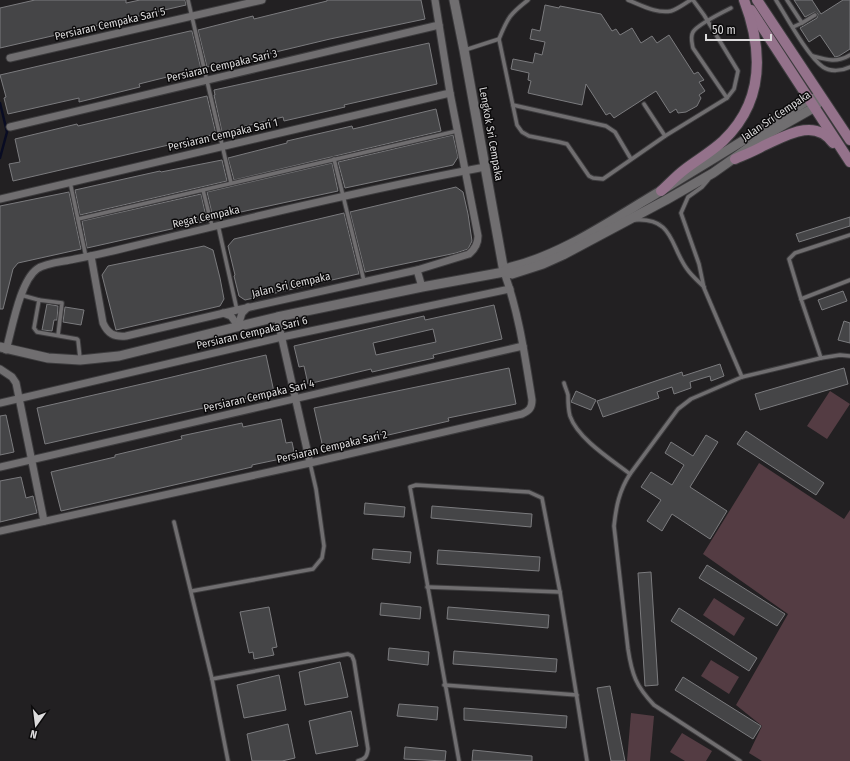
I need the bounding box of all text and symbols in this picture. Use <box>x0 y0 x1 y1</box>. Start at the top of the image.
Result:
street label: Persiaran Cempaka Sari 5 <box>53 5 167 43</box>
scale bar <box>706 16 771 42</box>
text: 50 m <box>712 23 736 37</box>
street label: Persiaran Cempaka Sari 3 <box>165 47 279 85</box>
street label: Lengkok Sri Cempaka <box>476 86 506 182</box>
street label: Jalan Sri Cempaka <box>739 88 813 144</box>
street label: Persiaran Cempaka Sari 1 <box>167 116 279 154</box>
street label: Regat Cempaka <box>171 203 241 231</box>
street label: Jalan Sri Cempaka <box>250 270 332 300</box>
street label: Persiaran Cempaka Sari 6 <box>195 314 309 352</box>
street label: Persiaran Cempaka Sari 4 <box>202 377 316 415</box>
street label: Persiaran Cempaka Sari 2 <box>276 428 389 466</box>
north arrow <box>16 705 56 745</box>
text: N <box>29 727 38 741</box>

